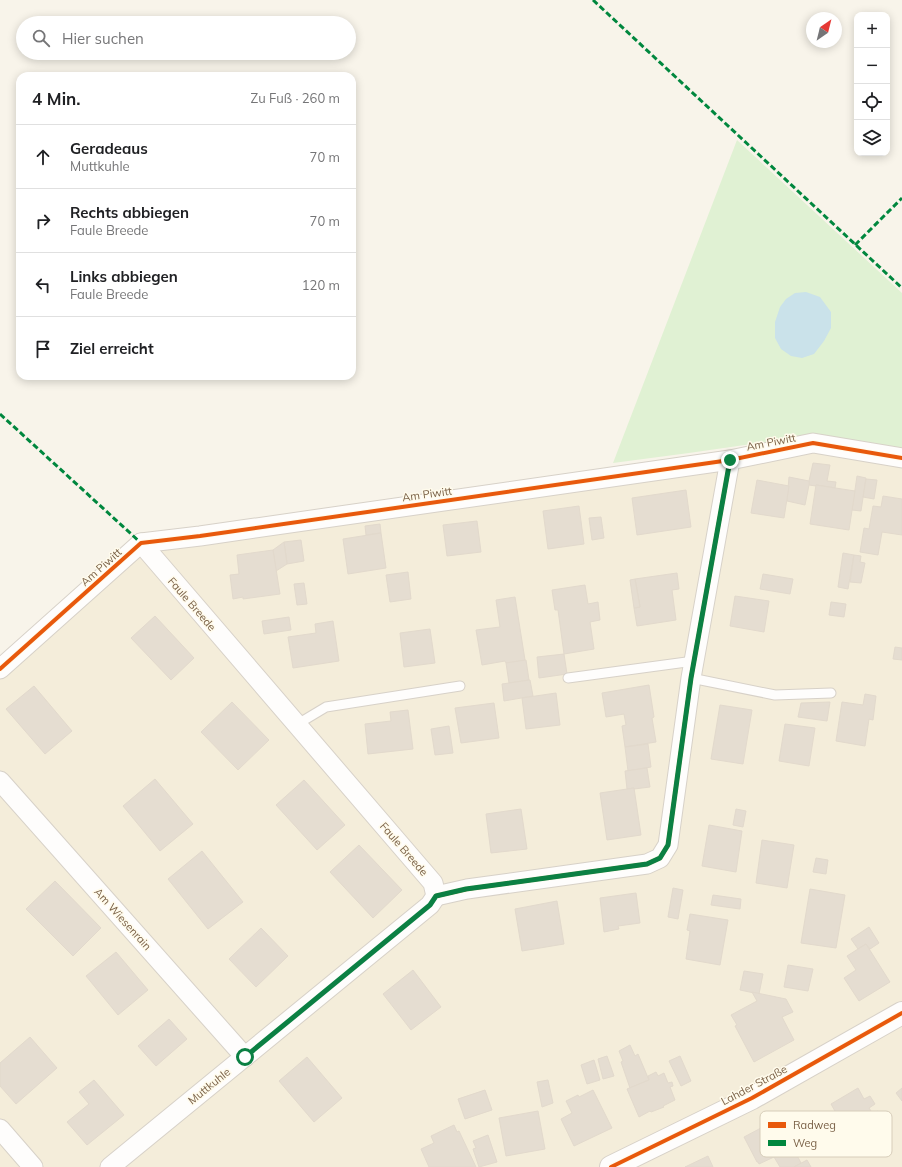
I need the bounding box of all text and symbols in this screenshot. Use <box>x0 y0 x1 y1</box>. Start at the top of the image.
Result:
north arrow <box>806 12 842 48</box>
map controls <box>854 12 890 156</box>
button: + <box>854 12 890 48</box>
search box <box>16 16 356 60</box>
icon: search <box>30 27 52 49</box>
text: Hier suchen <box>62 29 144 48</box>
button: − <box>854 48 890 84</box>
button: locate <box>854 84 890 120</box>
text: 4 Min. <box>32 88 81 109</box>
text: Zu Fuß · 260 m <box>251 90 340 106</box>
button: layers <box>854 120 890 156</box>
text: Geradeaus <box>70 139 148 158</box>
icon: ahead <box>32 146 54 168</box>
text: 70 m <box>310 149 340 165</box>
text: Muttkuhle <box>70 158 130 174</box>
text: Rechts abbiegen <box>70 203 189 222</box>
icon: right <box>32 210 54 232</box>
text: 70 m <box>310 213 340 229</box>
text: Faule Breede <box>70 222 148 238</box>
text: Links abbiegen <box>70 267 178 286</box>
icon: left <box>32 274 54 296</box>
text: 120 m <box>302 277 340 293</box>
text: Faule Breede <box>70 286 148 302</box>
icon: arrive <box>32 338 54 360</box>
text: Ziel erreicht <box>70 339 154 358</box>
street label: Am Piwitt <box>745 430 797 454</box>
route end <box>721 451 739 469</box>
street label: Am Piwitt <box>401 484 453 504</box>
street label: Am Piwitt <box>78 545 124 589</box>
street label: Faule Breede <box>165 574 219 634</box>
street label: Faule Breede <box>377 819 431 879</box>
street label: Am Wiesenrain <box>91 885 155 953</box>
route start <box>236 1048 254 1066</box>
street label: Lahder Straße <box>719 1062 789 1108</box>
street label: Muttkuhle <box>185 1065 233 1107</box>
legend <box>760 1111 892 1157</box>
text: Radweg <box>793 1118 836 1132</box>
text: Weg <box>793 1136 817 1150</box>

